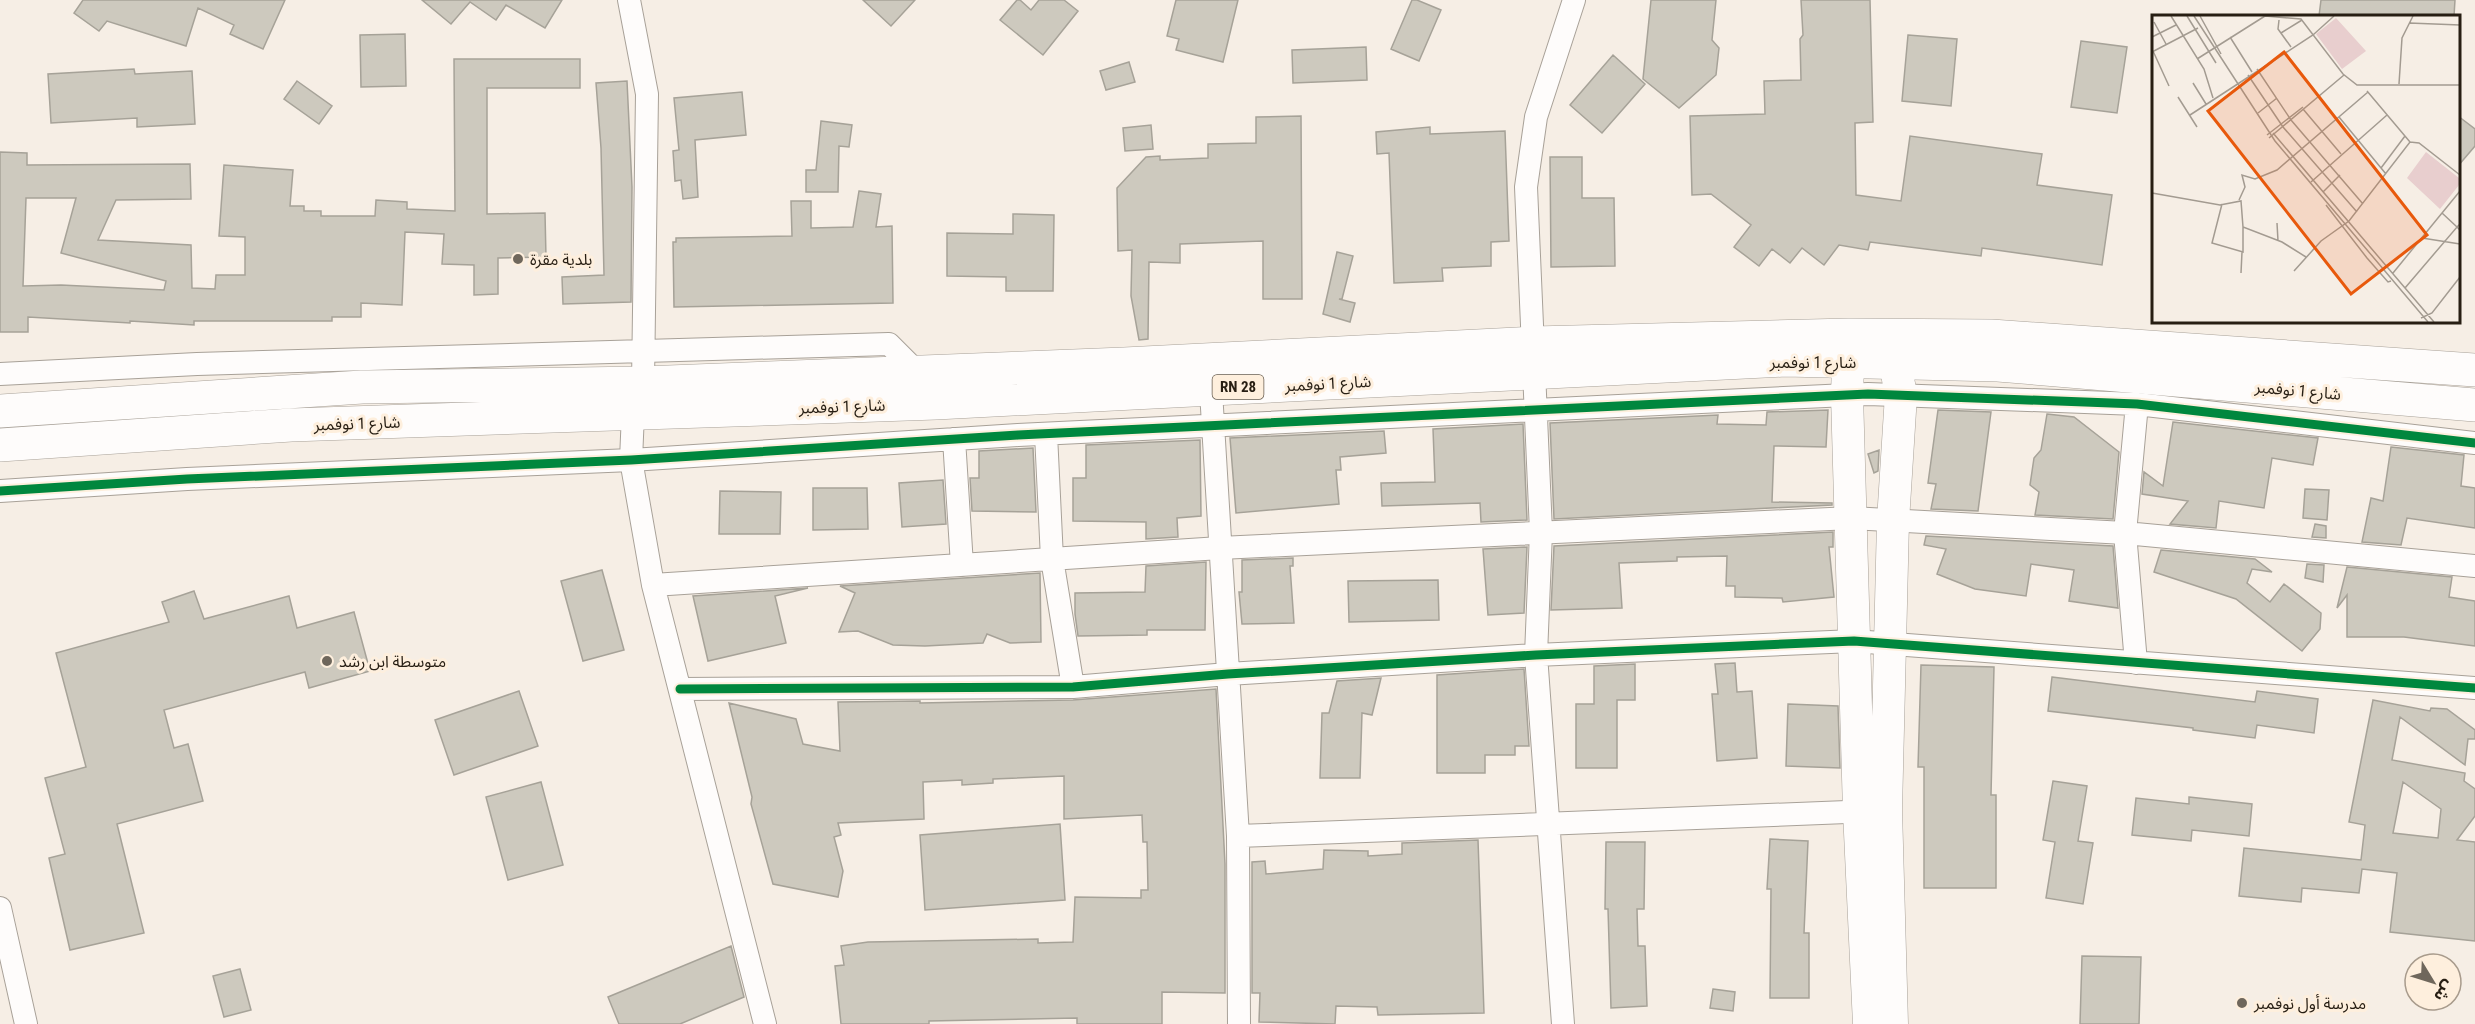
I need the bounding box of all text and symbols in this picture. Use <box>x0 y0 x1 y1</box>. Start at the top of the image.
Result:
inset map <box>2152 15 2460 322</box>
place label: بلدية مقرة <box>530 250 592 269</box>
marker: بلدية مقرة <box>511 252 525 266</box>
street label: شارع 1 نوفمبر <box>1769 353 1856 375</box>
street label: شارع 1 نوفمبر <box>1283 372 1372 398</box>
road number: RN 28 <box>1212 375 1264 399</box>
street label: شارع 1 نوفمبر <box>2253 377 2342 407</box>
street label: شارع 1 نوفمبر <box>797 395 886 421</box>
street label: شارع 1 نوفمبر <box>312 412 401 438</box>
place label: متوسطة ابن رشد <box>339 652 446 671</box>
marker: متوسطة ابن رشد <box>320 654 334 668</box>
north arrow <box>2403 952 2463 1012</box>
text: ش <box>2430 976 2459 1005</box>
place label: مدرسة أول نوفمبر <box>2253 994 2366 1014</box>
marker: مدرسة أول نوفمبر <box>2235 996 2249 1010</box>

